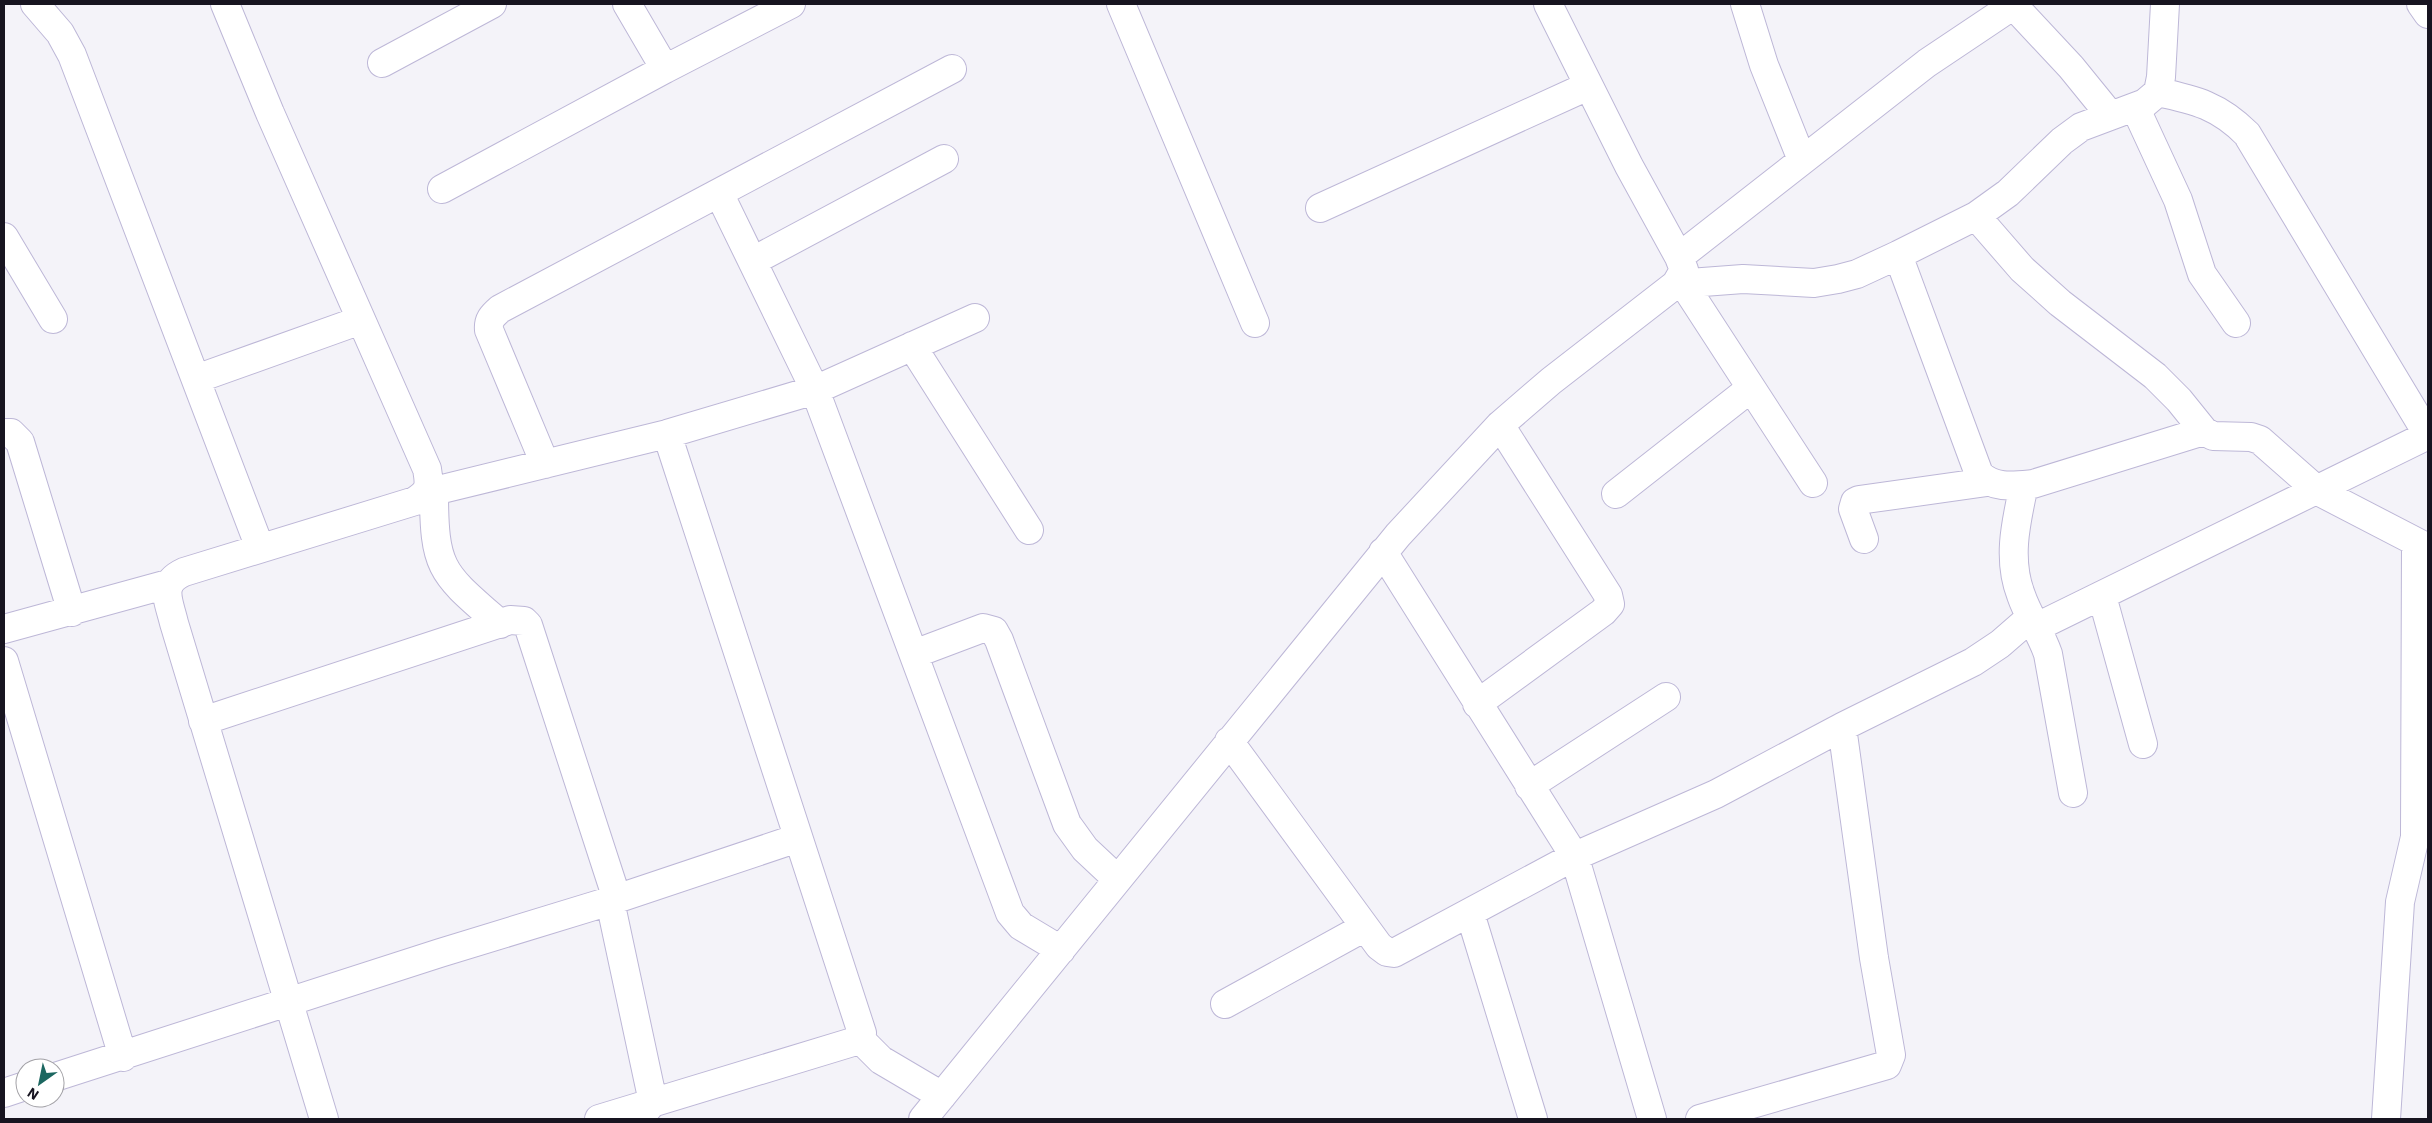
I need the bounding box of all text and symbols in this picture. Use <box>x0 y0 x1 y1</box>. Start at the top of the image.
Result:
north arrow <box>15 1058 65 1108</box>
text: N <box>24 1084 42 1104</box>

